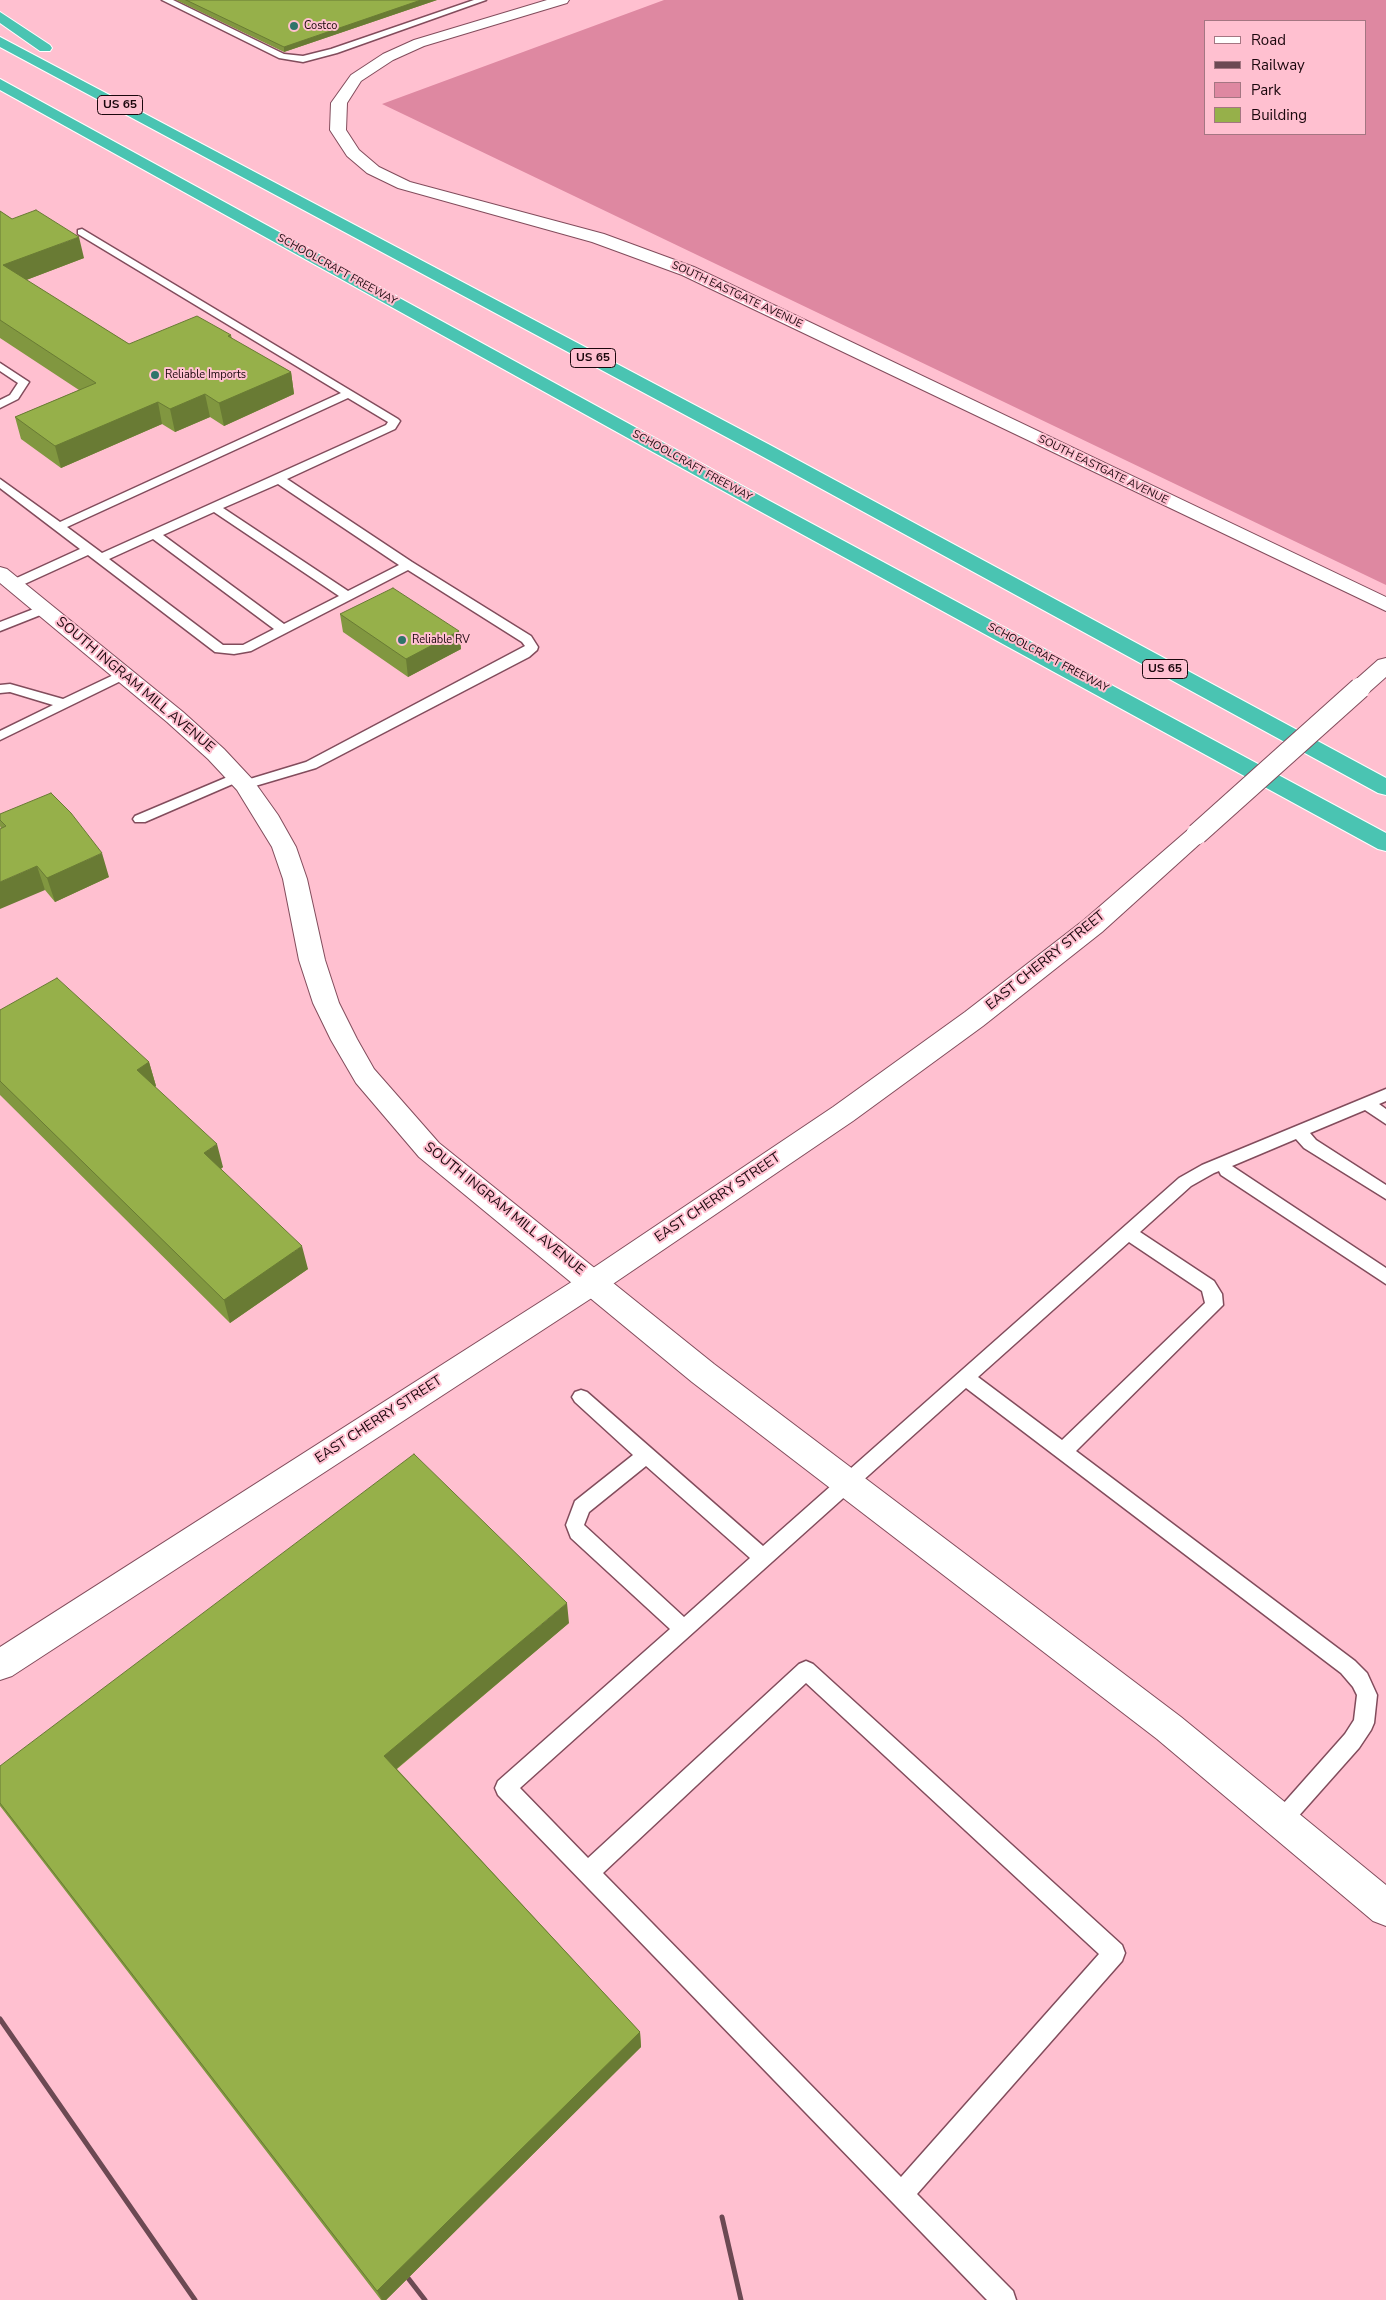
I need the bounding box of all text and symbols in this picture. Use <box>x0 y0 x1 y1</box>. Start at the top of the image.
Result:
place label: Costco <box>304 19 337 33</box>
marker: Costco <box>288 20 300 32</box>
legend <box>1204 20 1366 135</box>
text: Road <box>1251 30 1286 50</box>
text: Railway <box>1251 55 1305 75</box>
text: Park <box>1251 80 1281 100</box>
road number: US 65 <box>98 96 142 114</box>
text: Building <box>1251 105 1307 125</box>
street label: SCHOOLCRAFT FREEWAY <box>275 232 399 308</box>
street label: SOUTH EASTGATE AVENUE <box>669 259 805 331</box>
road number: US 65 <box>570 348 616 368</box>
place label: Reliable Imports <box>165 368 246 382</box>
marker: Reliable Imports <box>149 369 161 381</box>
street label: SCHOOLCRAFT FREEWAY <box>630 428 754 504</box>
street label: SOUTH EASTGATE AVENUE <box>1036 433 1170 507</box>
street label: SOUTH INGRAM MILL AVENUE <box>52 614 218 756</box>
street label: SCHOOLCRAFT FREEWAY <box>985 621 1111 695</box>
place label: Reliable RV <box>412 633 470 647</box>
marker: Reliable RV <box>396 634 408 646</box>
road number: US 65 <box>1142 660 1188 679</box>
street label: EAST CHERRY STREET <box>983 908 1109 1014</box>
street label: SOUTH INGRAM MILL AVENUE <box>420 1139 588 1279</box>
street label: EAST CHERRY STREET <box>652 1150 784 1246</box>
street label: EAST CHERRY STREET <box>312 1373 446 1467</box>

